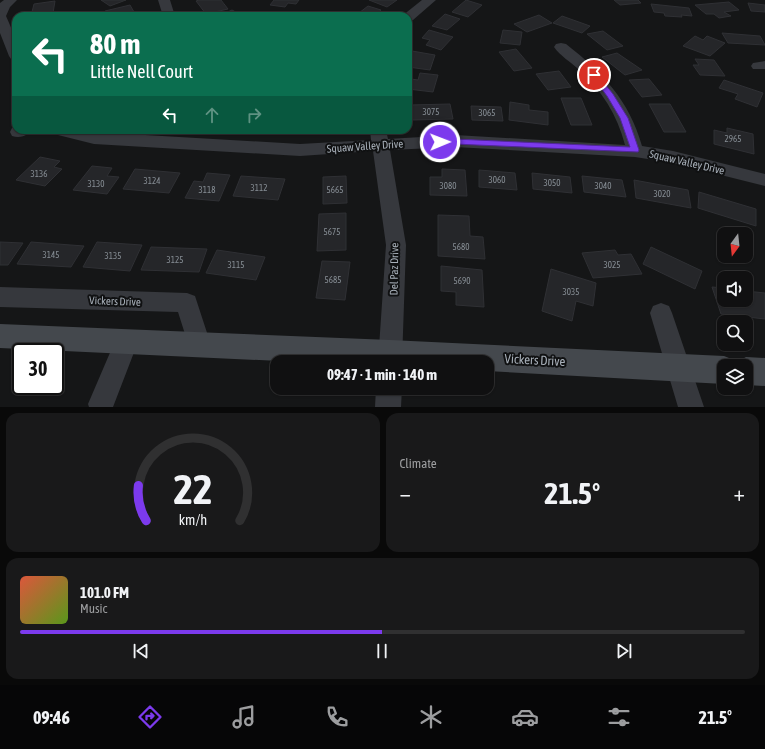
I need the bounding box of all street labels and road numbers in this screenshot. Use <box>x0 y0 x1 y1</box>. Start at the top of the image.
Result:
street label: Squaw Valley Drive <box>326 137 404 155</box>
street label: Squaw Valley Drive <box>648 148 726 176</box>
street label: Del Paz Drive <box>388 243 400 295</box>
street label: Vickers Drive <box>89 294 141 308</box>
street label: Vickers Drive <box>504 351 566 369</box>

